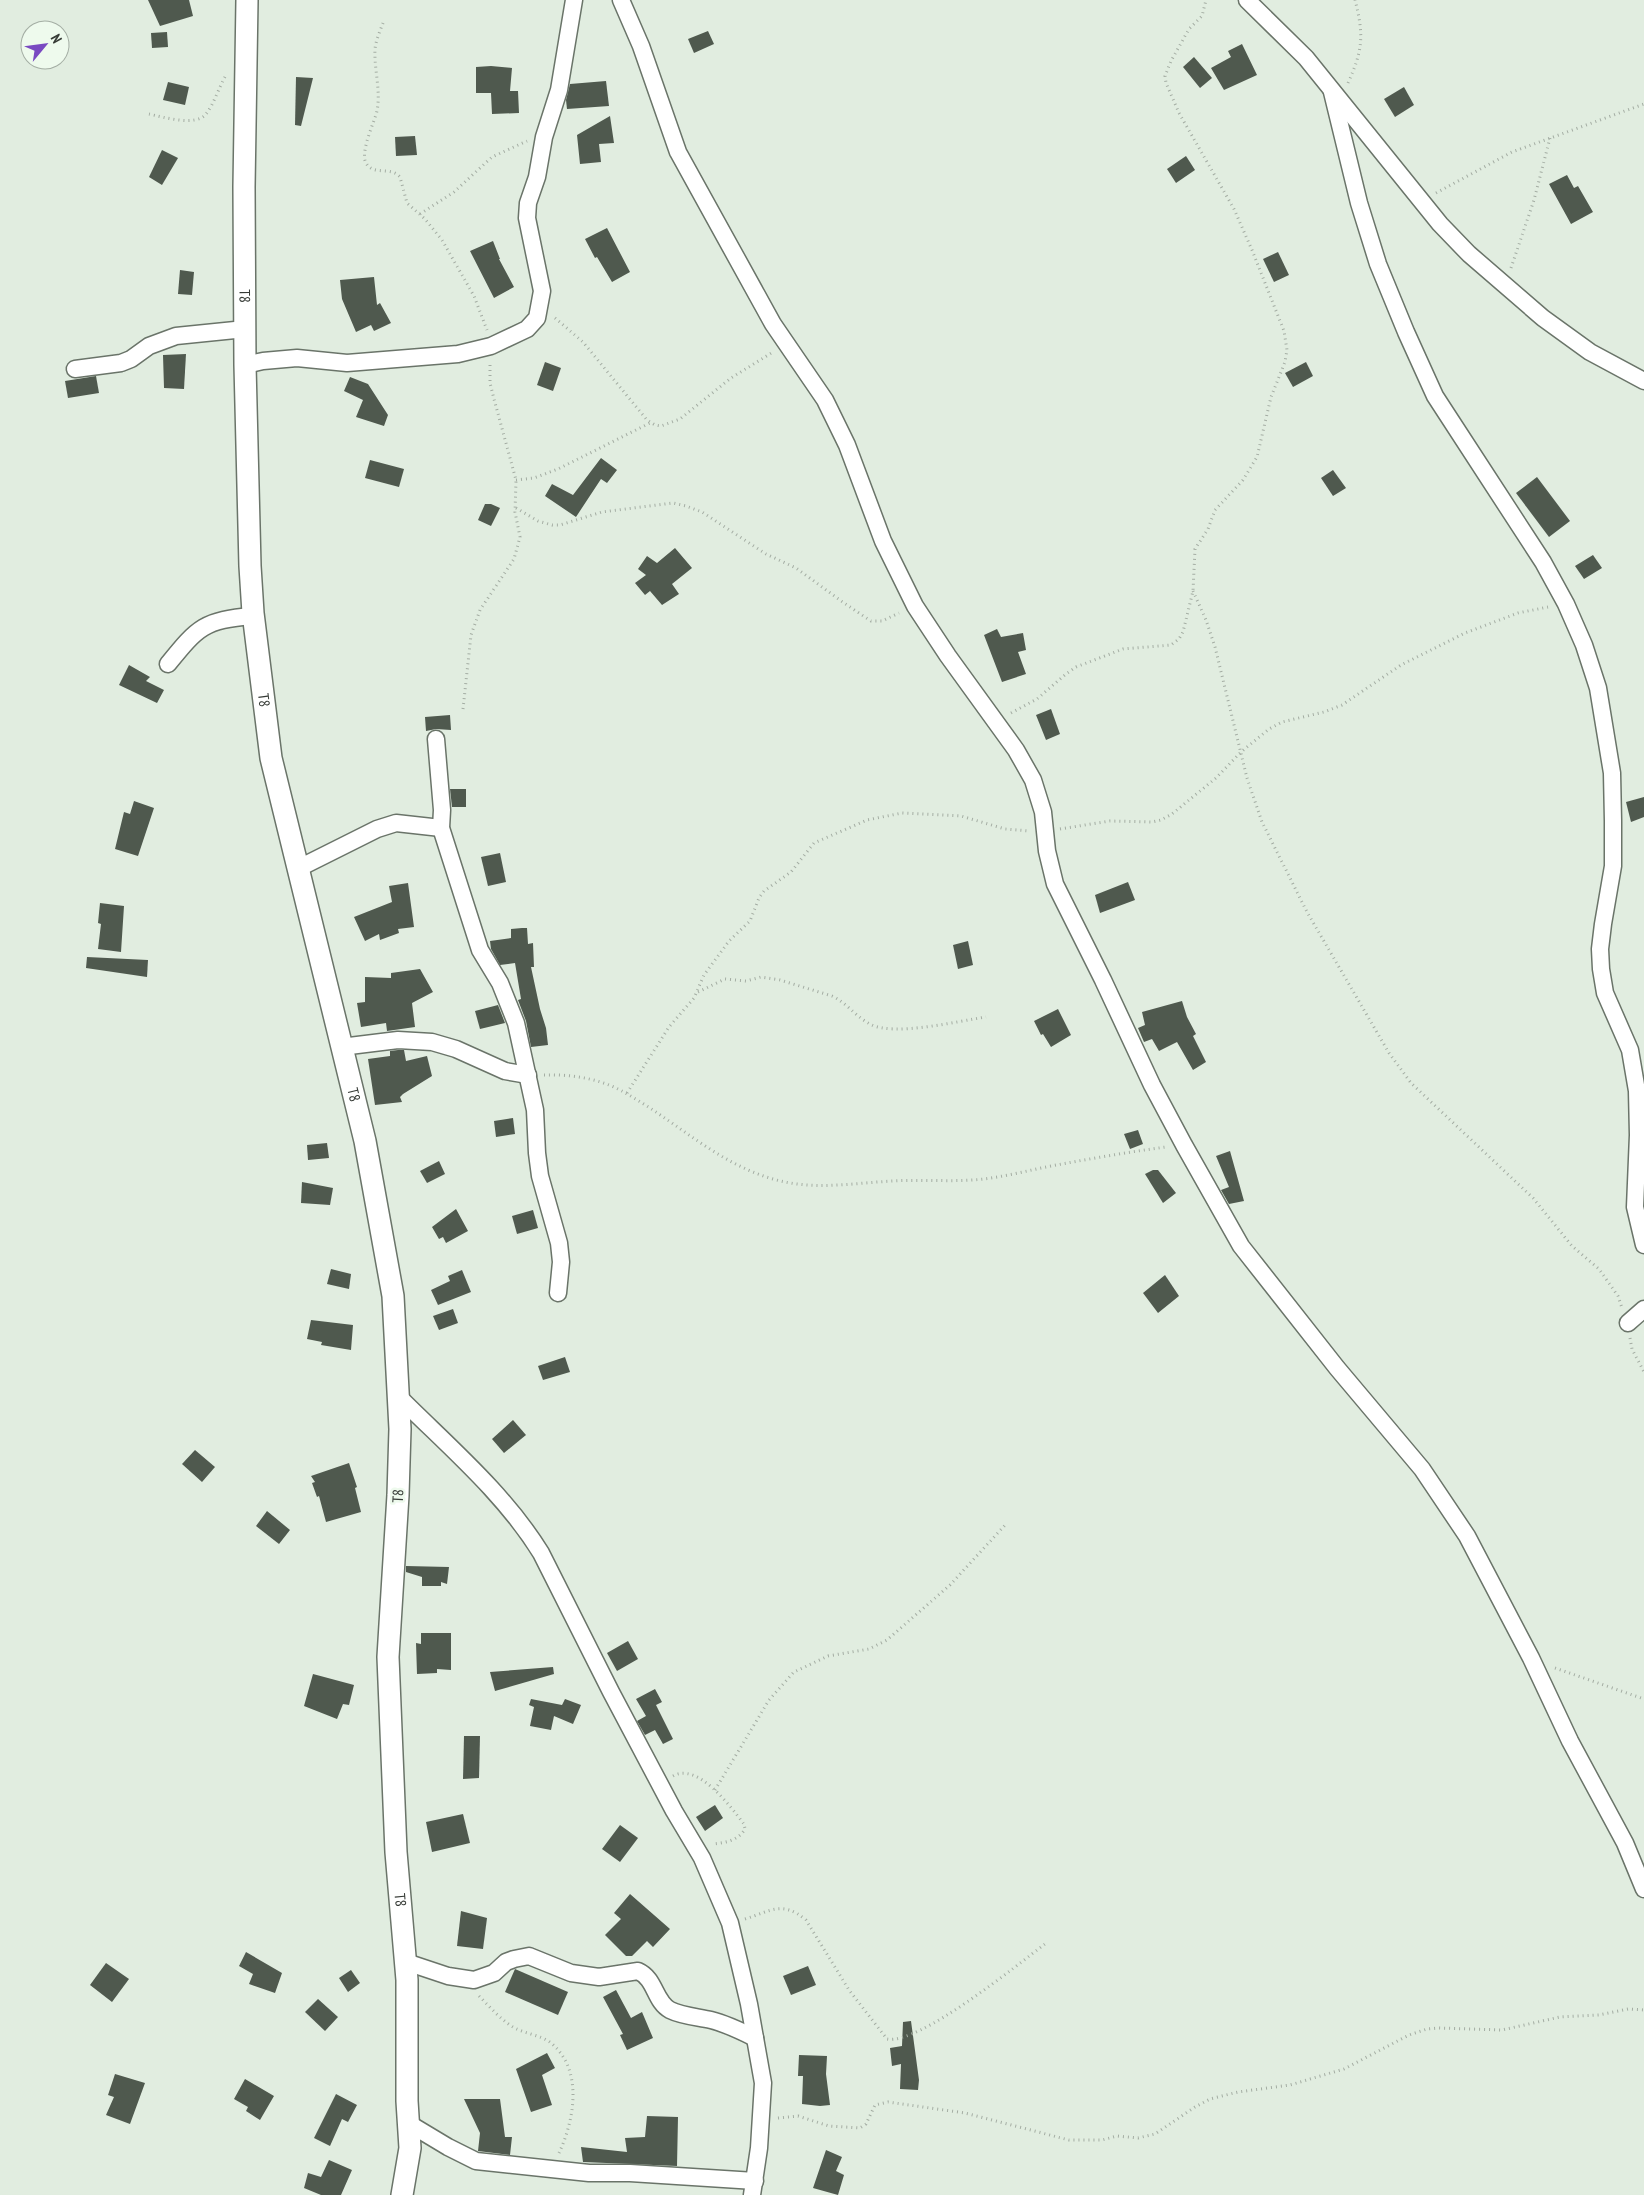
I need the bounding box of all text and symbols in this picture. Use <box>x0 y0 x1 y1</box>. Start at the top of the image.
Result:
north arrow <box>20 20 70 70</box>
text: N <box>47 31 66 46</box>
street label: T8 <box>236 289 255 303</box>
street label: T8 <box>254 692 275 708</box>
street label: T8 <box>343 1086 365 1103</box>
street label: T8 <box>388 1489 407 1503</box>
street label: T8 <box>391 1892 411 1907</box>

